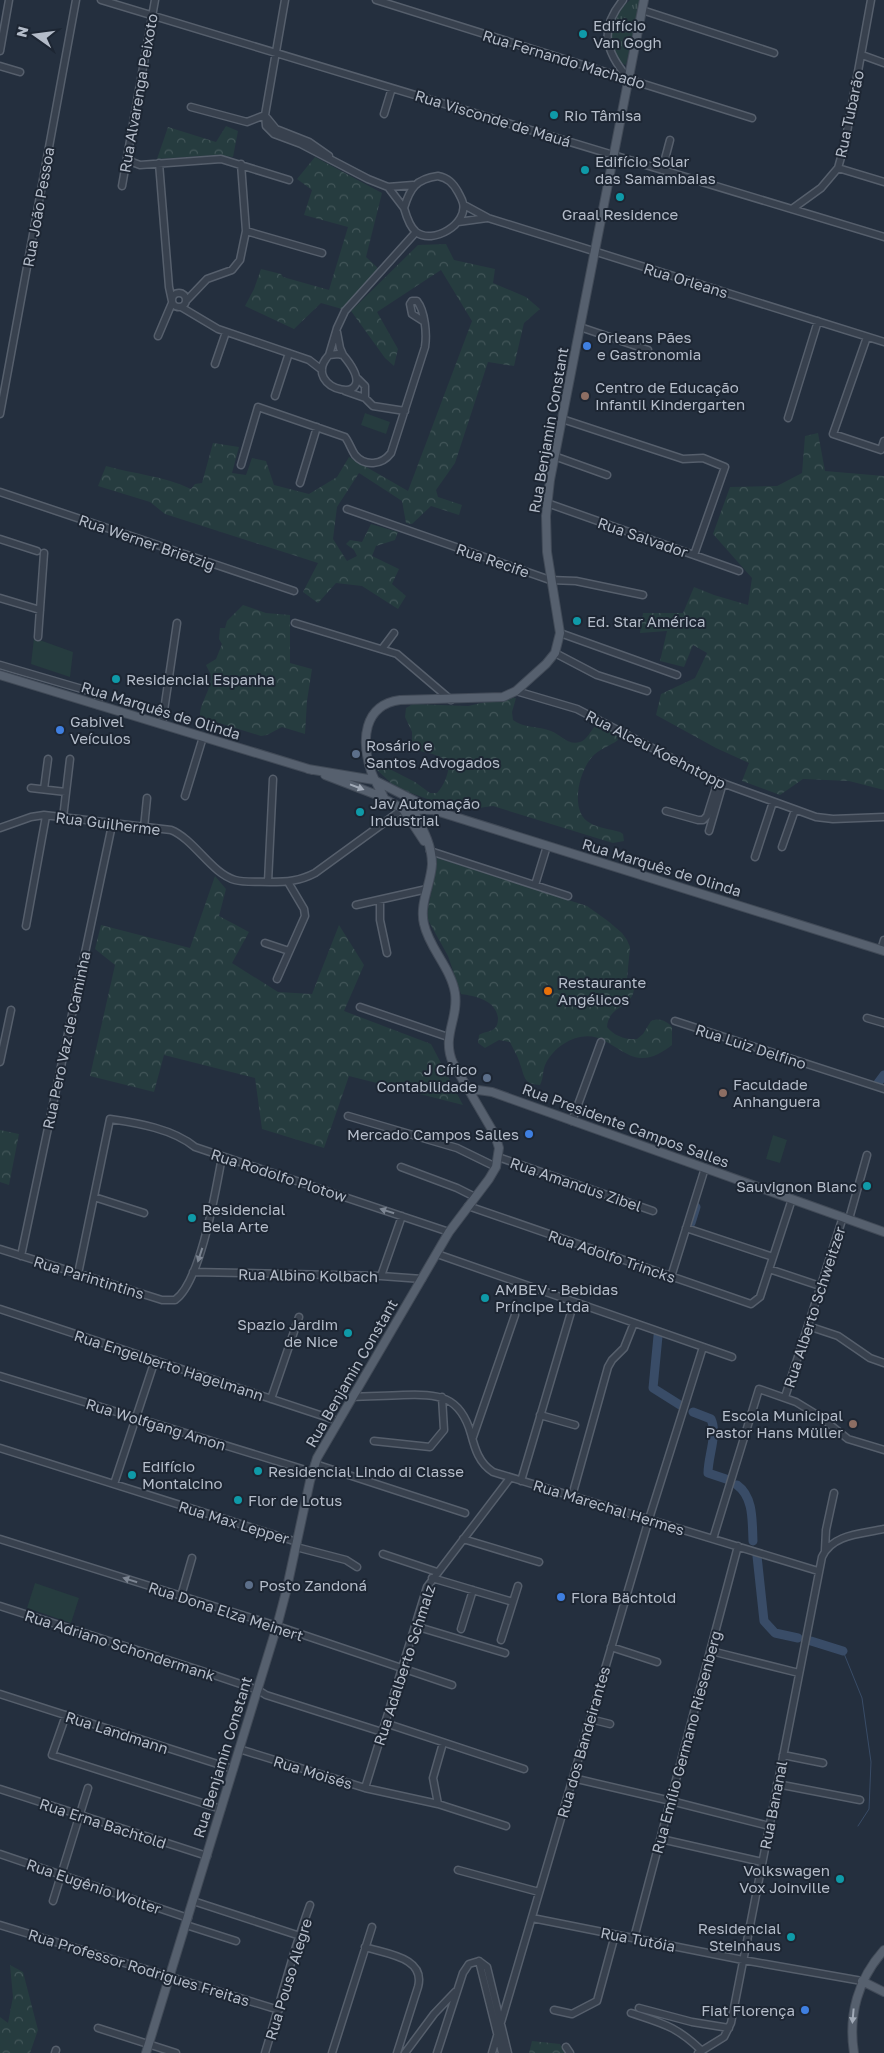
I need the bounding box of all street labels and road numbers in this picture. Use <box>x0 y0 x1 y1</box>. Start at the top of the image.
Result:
street label: Rua Alvarenga Peixoto <box>115 12 161 174</box>
street label: Rua Fernando Machado <box>481 26 647 92</box>
street label: Rua Tubarão <box>831 69 867 159</box>
street label: Rua Visconde de Mauá <box>413 86 573 150</box>
street label: Rua João Pessoa <box>19 146 57 268</box>
street label: Rua Orleans <box>642 259 730 301</box>
street label: Rua Benjamin Constant <box>525 346 571 514</box>
street label: Rua Werner Brietzig <box>77 510 217 574</box>
street label: Rua Salvador <box>595 513 691 561</box>
street label: Rua Recife <box>454 539 532 581</box>
street label: Rua Marquês de Olinda <box>79 677 243 743</box>
street label: Rua Alceu Koehntopp <box>583 706 729 792</box>
street label: Rua Guilherme <box>55 808 162 838</box>
street label: Rua Marquês de Olinda <box>580 834 744 900</box>
street label: Rua Pero Vaz de Caminha <box>38 949 94 1131</box>
street label: Rua Luiz Delfino <box>693 1020 809 1072</box>
street label: Rua Presidente Campos Salles <box>520 1079 732 1171</box>
street label: Rua Rodolfo Plotow <box>209 1145 349 1205</box>
street label: Rua Amandus Zibel <box>508 1153 644 1215</box>
street label: Rua Alberto Schweitzer <box>779 1224 849 1390</box>
street label: Rua Adolfo Trincks <box>546 1226 678 1286</box>
street label: Rua Parintintins <box>32 1252 146 1302</box>
street label: Rua Albino Kolbach <box>238 1265 378 1285</box>
street label: Rua Benjamin Constant <box>301 1296 401 1450</box>
street label: Rua Engelberto Hagelmann <box>72 1326 266 1404</box>
street label: Rua Wolfgang Amon <box>84 1394 228 1454</box>
street label: Rua Marechal Hermes <box>531 1475 687 1539</box>
street label: Rua Max Lepper <box>177 1497 292 1547</box>
street label: Rua Dona Elza Meinert <box>146 1577 306 1645</box>
street label: Rua Adalberto Schmalz <box>370 1582 439 1748</box>
street label: Rua Adriano Schondermank <box>23 1606 218 1684</box>
street label: Rua Emílio Germano Riesenberg <box>648 1629 724 1855</box>
street label: Rua dos Bandeirantes <box>553 1664 613 1820</box>
street label: Rua Benjamin Constant <box>189 1674 255 1840</box>
street label: Rua Landmann <box>63 1707 171 1757</box>
street label: Rua Moisés <box>271 1751 355 1793</box>
street label: Rua Bananal <box>756 1759 790 1851</box>
street label: Rua Erna Bachtold <box>37 1794 169 1852</box>
street label: Rua Eugênio Wolter <box>24 1855 164 1918</box>
street label: Rua Pouso Alegre <box>261 1916 315 2042</box>
street label: Rua Tutóia <box>599 1923 677 1955</box>
street label: Rua Professor Rodrigues Freitas <box>26 1925 252 2009</box>

